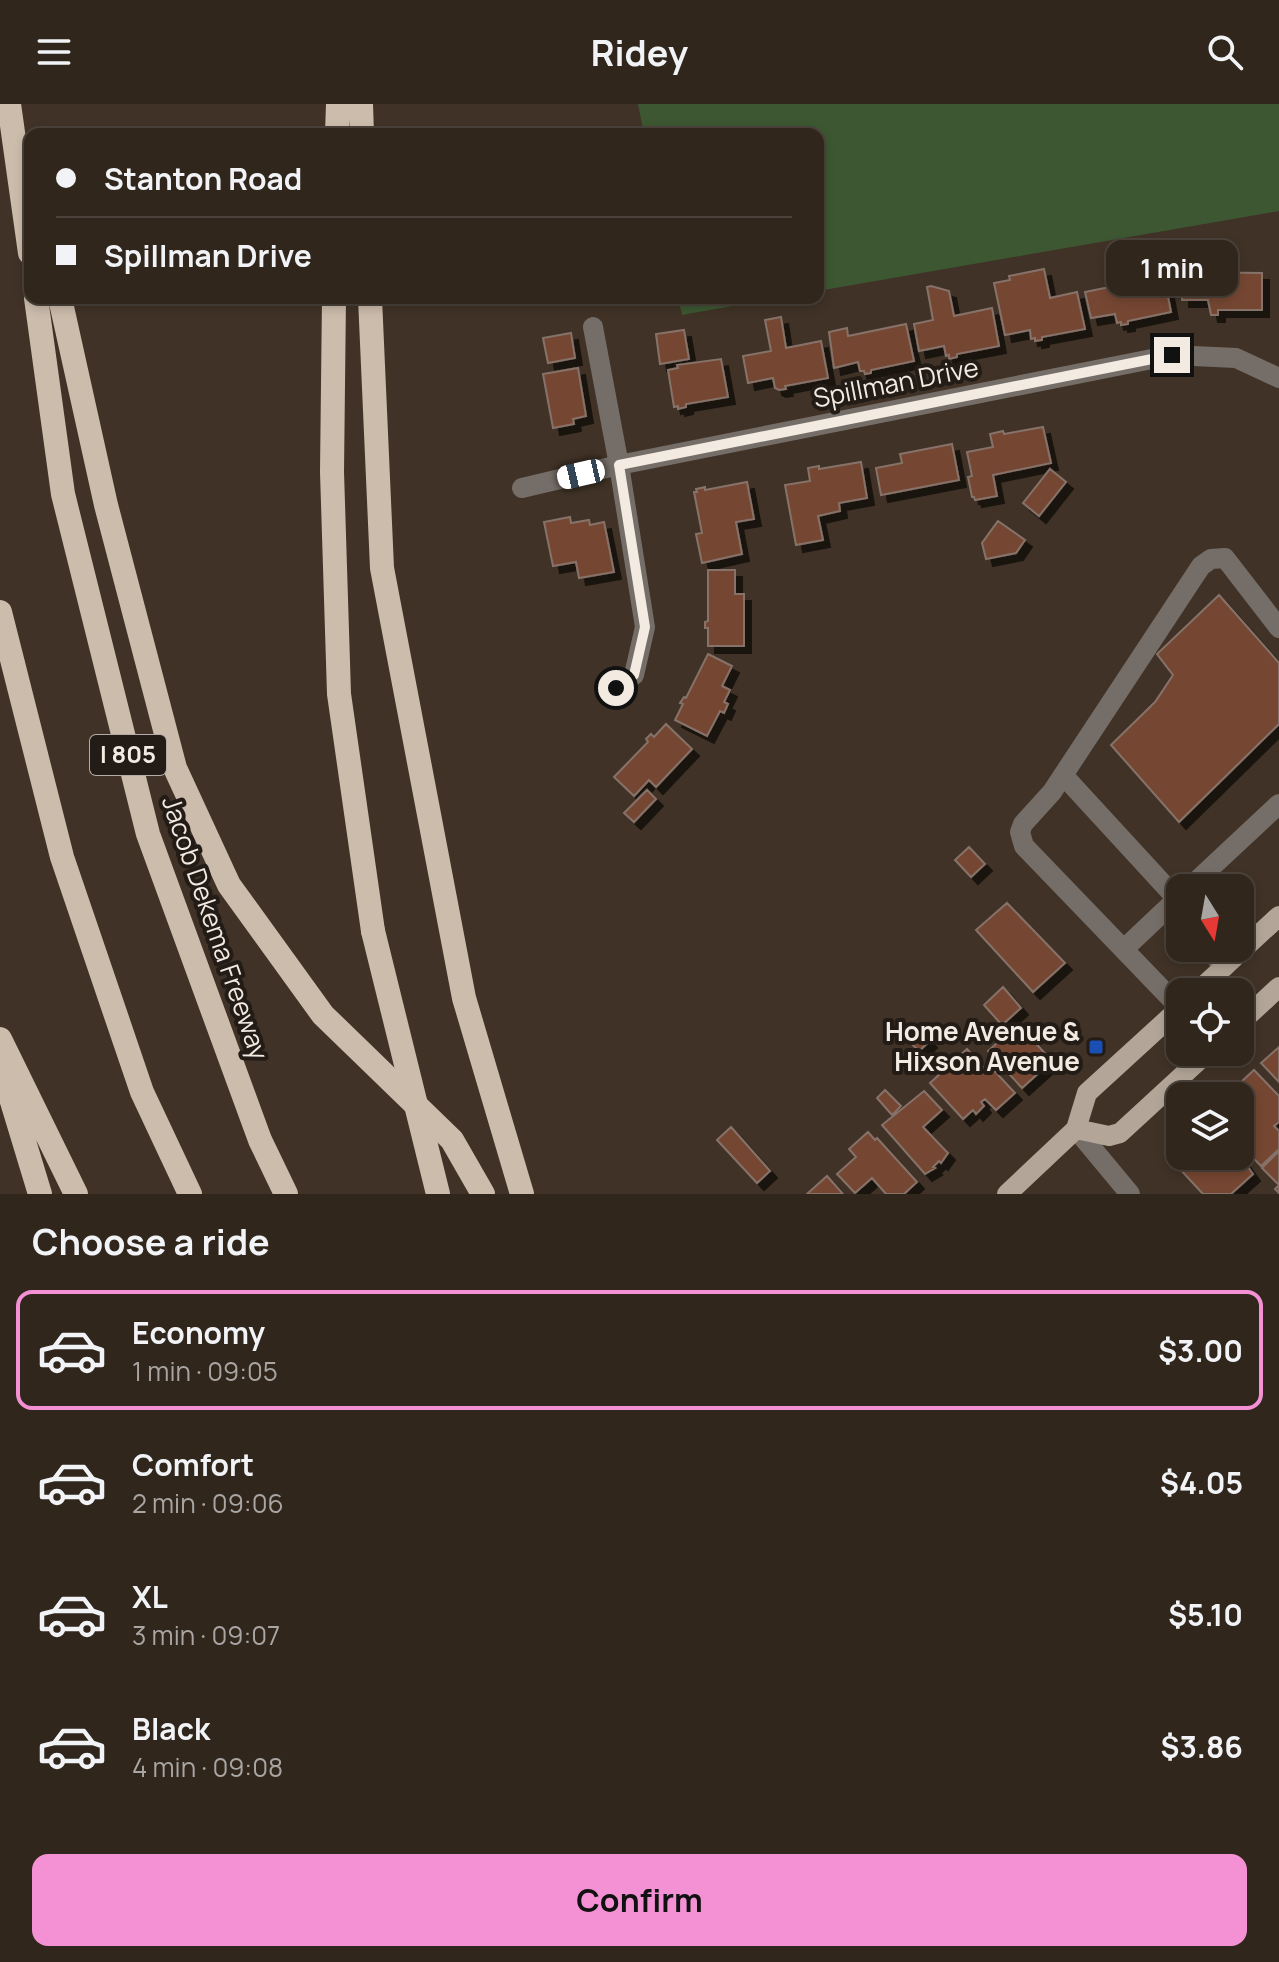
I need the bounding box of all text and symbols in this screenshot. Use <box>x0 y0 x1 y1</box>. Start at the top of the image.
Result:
text: Ridey <box>591 28 688 77</box>
icon: menu <box>32 30 76 74</box>
icon: search <box>1203 30 1247 74</box>
text: Stanton Road <box>104 158 302 199</box>
text: Spillman Drive <box>104 235 312 276</box>
callout: 1 min <box>1106 239 1238 295</box>
text: 1 min <box>1140 250 1204 286</box>
route end <box>1154 337 1190 373</box>
street label: Spillman Drive <box>810 348 981 416</box>
car <box>555 457 607 491</box>
route start <box>598 670 634 706</box>
road number: I 805 <box>90 735 166 775</box>
street label: Jacob Dekema Freeway <box>154 791 278 1065</box>
north arrow <box>1166 874 1254 962</box>
map controls <box>1166 874 1254 1170</box>
button: locate <box>1166 978 1254 1066</box>
place label: Home Avenue & Hixson Avenue <box>885 1013 1081 1079</box>
marker: Home Avenue & Hixson Avenue <box>1087 1038 1105 1056</box>
button: layers <box>1166 1082 1254 1170</box>
text: Choose a ride <box>32 1217 270 1266</box>
text: Economy <box>132 1312 265 1353</box>
icon: car <box>36 1314 108 1386</box>
text: $3.00 <box>1158 1330 1243 1371</box>
text: 1 min · 09:05 <box>132 1353 278 1389</box>
text: Comfort <box>132 1444 254 1485</box>
icon: car <box>36 1446 108 1518</box>
text: $4.05 <box>1160 1462 1243 1503</box>
text: 2 min · 09:06 <box>132 1485 284 1521</box>
text: XL <box>132 1576 168 1617</box>
icon: car <box>36 1578 108 1650</box>
text: $5.10 <box>1168 1594 1243 1635</box>
text: 3 min · 09:07 <box>132 1617 280 1653</box>
text: Black <box>132 1708 210 1749</box>
icon: car <box>36 1710 108 1782</box>
text: $3.86 <box>1161 1726 1243 1767</box>
text: 4 min · 09:08 <box>132 1749 283 1785</box>
button: Confirm <box>32 1854 1247 1946</box>

